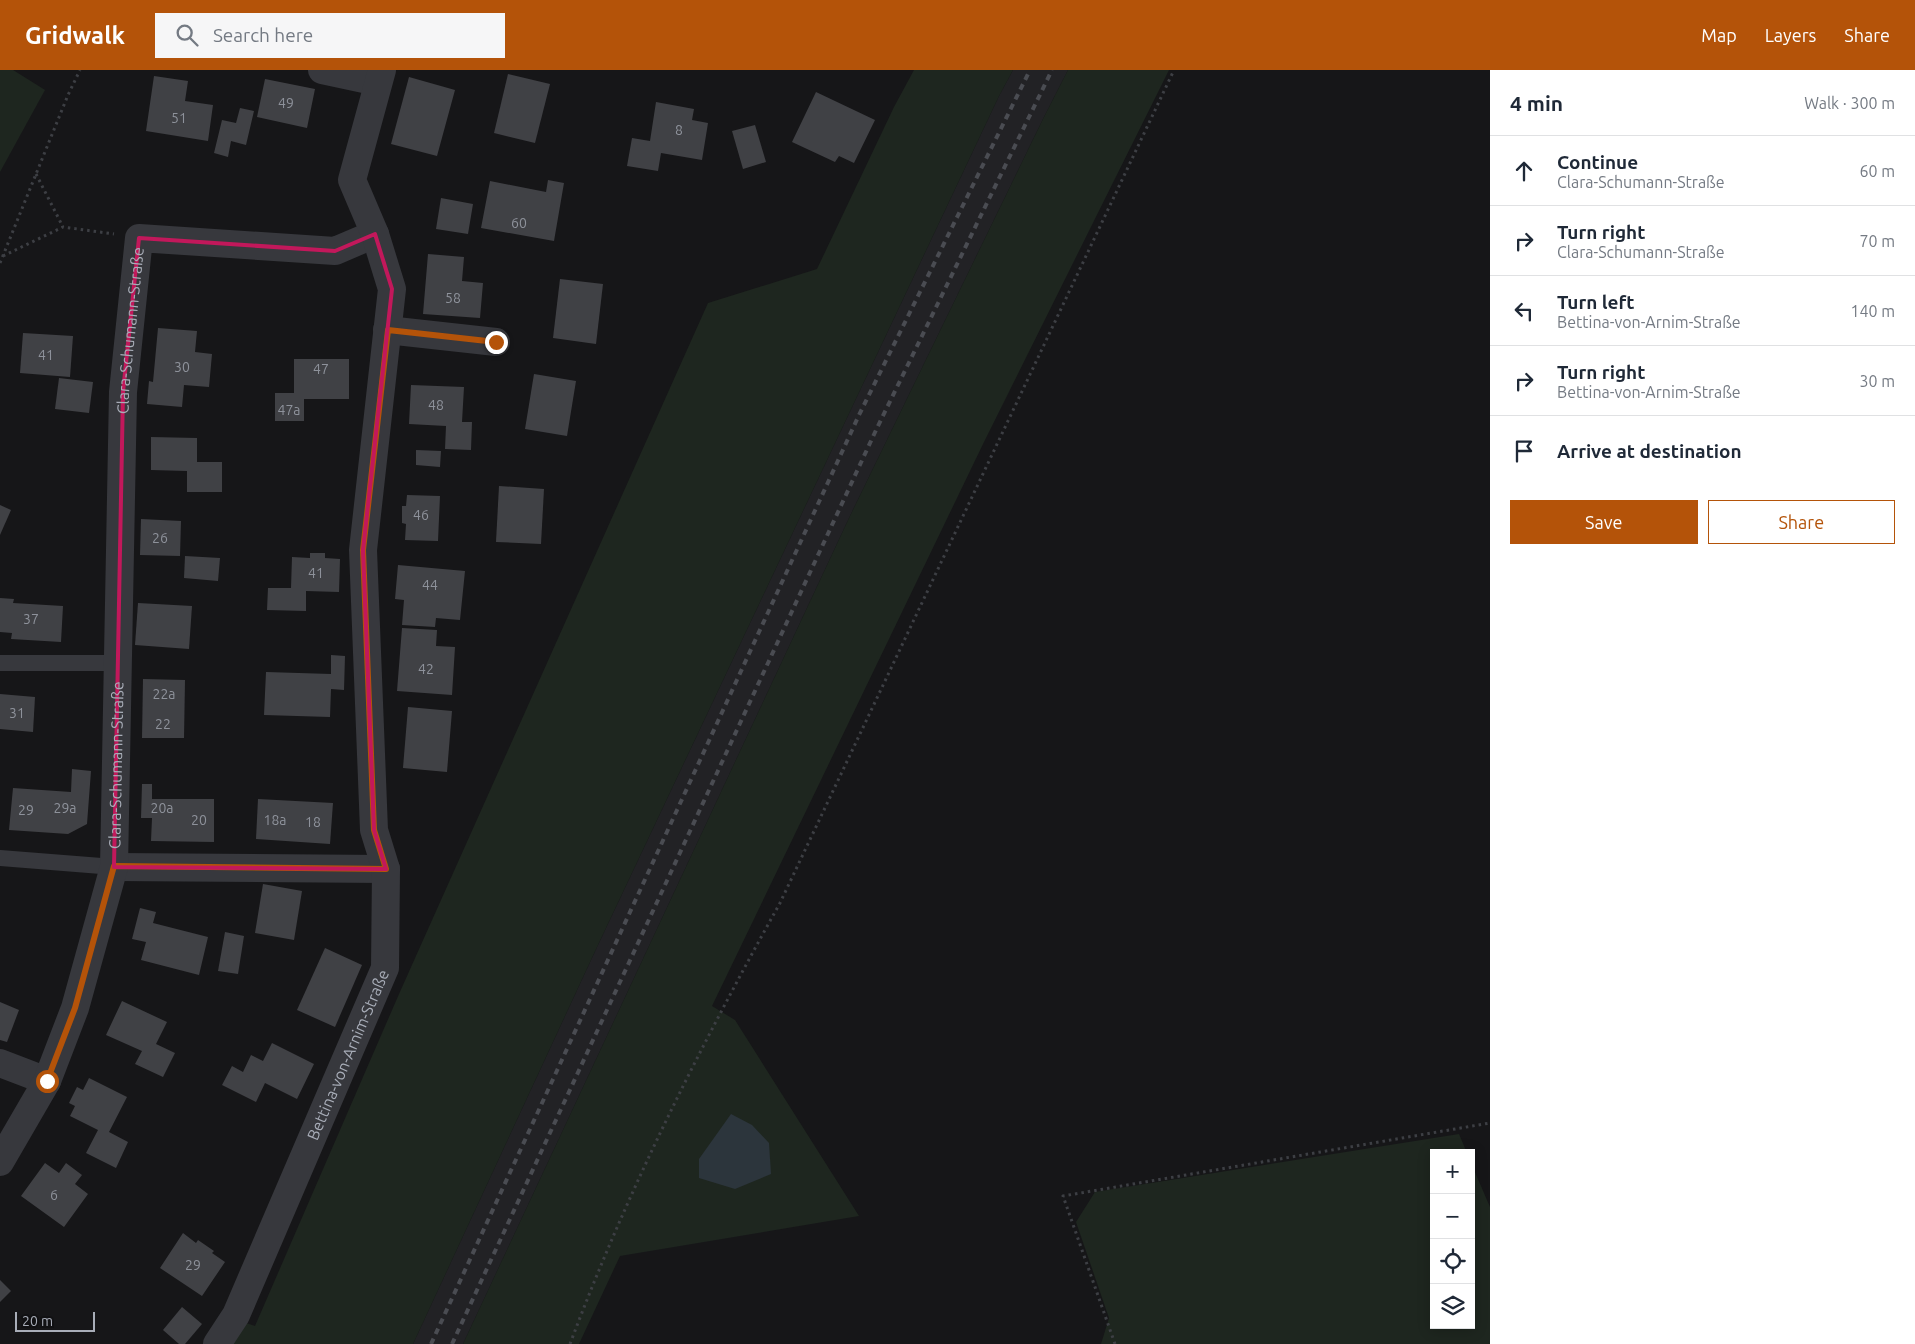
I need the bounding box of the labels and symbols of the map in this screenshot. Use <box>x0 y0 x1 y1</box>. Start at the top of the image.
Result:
house number: 49 <box>278 95 294 111</box>
house number: 51 <box>171 110 187 126</box>
house number: 8 <box>675 122 683 138</box>
house number: 60 <box>511 215 527 231</box>
street label: Clara-Schumann-Straße <box>114 246 147 414</box>
house number: 58 <box>445 290 461 306</box>
route end <box>485 331 508 354</box>
house number: 41 <box>38 347 54 363</box>
house number: 30 <box>174 359 190 375</box>
house number: 47 <box>313 361 329 377</box>
house number: 48 <box>428 397 444 413</box>
house number: 47a <box>278 402 301 418</box>
house number: 46 <box>413 507 429 523</box>
house number: 26 <box>152 530 168 546</box>
house number: 41 <box>308 565 324 581</box>
house number: 44 <box>422 577 438 593</box>
house number: 37 <box>23 611 39 627</box>
house number: 42 <box>418 661 434 677</box>
street label: Clara-Schumann-Straße <box>105 681 127 849</box>
house number: 22a <box>153 686 176 702</box>
house number: 31 <box>9 705 25 721</box>
house number: 22 <box>155 716 171 732</box>
house number: 29a <box>54 800 77 816</box>
house number: 20a <box>151 800 174 816</box>
house number: 29 <box>18 802 34 818</box>
house number: 20 <box>191 812 207 828</box>
house number: 18a <box>264 812 287 828</box>
house number: 18 <box>305 814 321 830</box>
street label: Bettina-von-Arnim-Straße <box>303 967 392 1143</box>
route start <box>36 1070 59 1093</box>
house number: 6 <box>50 1187 58 1203</box>
house number: 29 <box>185 1257 201 1273</box>
scale bar <box>15 1309 95 1332</box>

